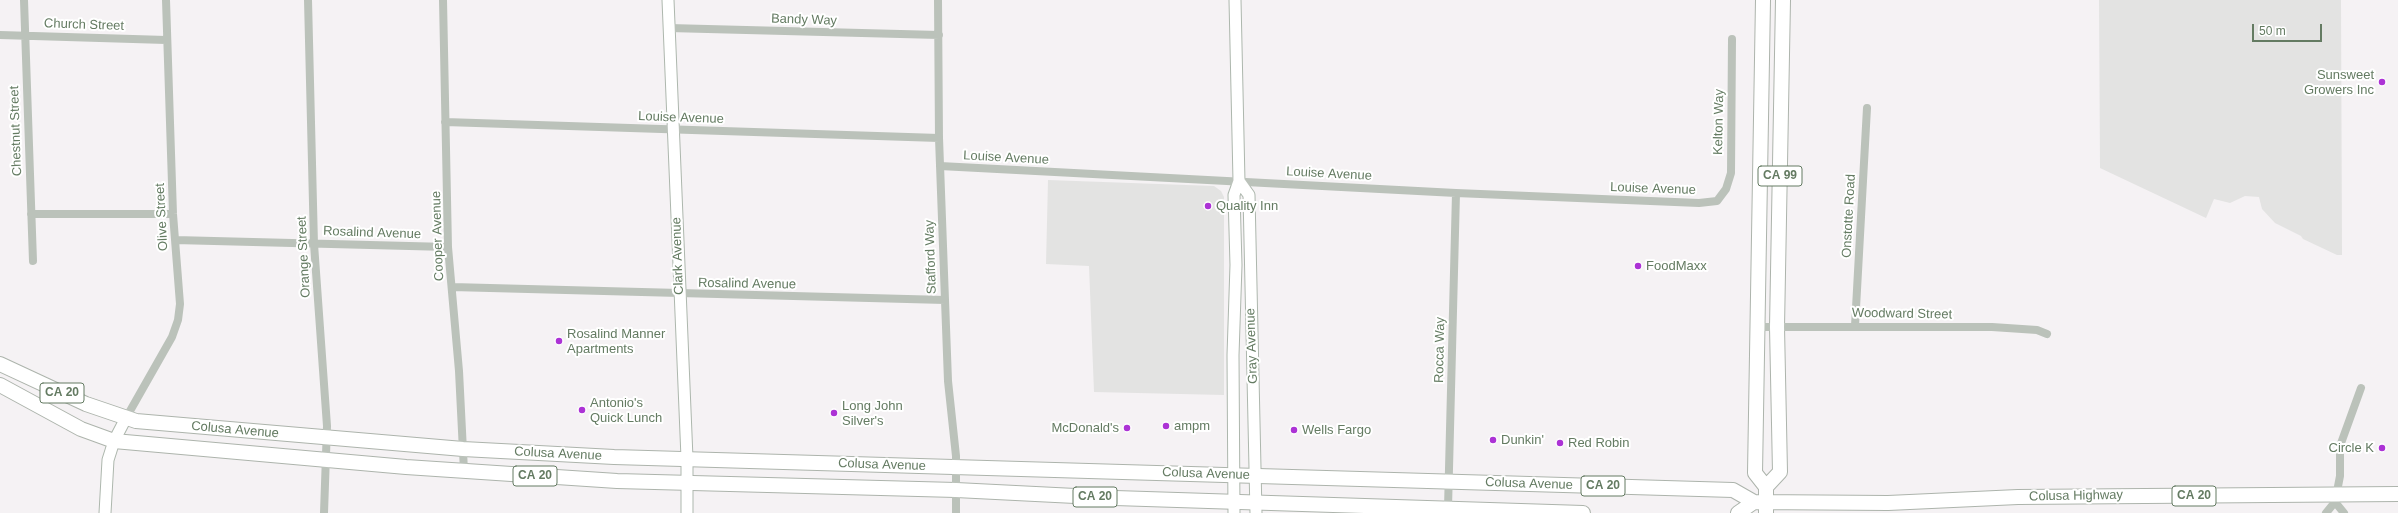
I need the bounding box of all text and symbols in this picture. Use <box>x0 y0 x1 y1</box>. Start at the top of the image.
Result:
street label: Bandy Way <box>771 11 837 29</box>
street label: Church Street <box>44 16 124 34</box>
scale bar <box>2254 16 2324 42</box>
text: 50 m <box>2259 24 2286 38</box>
place label: Sunsweet Growers Inc <box>2304 67 2374 98</box>
marker: Sunsweet Growers Inc <box>2377 77 2387 87</box>
street label: Chestnut Street <box>7 86 25 176</box>
street label: Kelton Way <box>1711 89 1727 155</box>
street label: Louise Avenue <box>638 109 724 127</box>
street label: Louise Avenue <box>963 148 1049 168</box>
street label: Louise Avenue <box>1286 164 1372 184</box>
road number: CA 99 <box>1758 166 1802 186</box>
street label: Onstotte Road <box>1839 174 1859 258</box>
street label: Louise Avenue <box>1610 180 1696 198</box>
street label: Olive Street <box>152 183 172 251</box>
street label: Cooper Avenue <box>429 191 447 281</box>
place label: Quality Inn <box>1216 198 1278 214</box>
marker: Quality Inn <box>1203 201 1213 211</box>
street label: Orange Street <box>294 216 314 298</box>
street label: Clark Avenue <box>669 217 687 295</box>
street label: Stafford Way <box>922 220 940 294</box>
street label: Rosalind Avenue <box>323 223 421 243</box>
place label: FoodMaxx <box>1646 258 1707 274</box>
marker: FoodMaxx <box>1633 261 1643 271</box>
street label: Rosalind Avenue <box>698 275 796 293</box>
street label: Woodward Street <box>1852 305 1952 323</box>
street label: Gray Avenue <box>1243 308 1261 384</box>
street label: Rocca Way <box>1432 317 1448 383</box>
place label: Rosalind Manner Apartments <box>567 326 665 357</box>
marker: Rosalind Manner Apartments <box>554 336 564 346</box>
road number: CA 20 <box>40 383 84 403</box>
place label: Antonio's Quick Lunch <box>590 395 662 426</box>
place label: Long John Silver's <box>842 398 903 429</box>
marker: Antonio's Quick Lunch <box>577 405 587 415</box>
marker: Long John Silver's <box>829 408 839 418</box>
street label: Colusa Avenue <box>191 418 279 442</box>
place label: ampm <box>1174 418 1210 434</box>
place label: McDonald's <box>1051 420 1119 436</box>
marker: ampm <box>1161 421 1171 431</box>
place label: Wells Fargo <box>1302 422 1371 438</box>
marker: McDonald's <box>1122 423 1132 433</box>
marker: Wells Fargo <box>1289 425 1299 435</box>
place label: Dunkin' <box>1501 432 1544 448</box>
marker: Dunkin' <box>1488 435 1498 445</box>
place label: Red Robin <box>1568 435 1629 451</box>
marker: Red Robin <box>1555 438 1565 448</box>
place label: Circle K <box>2328 440 2374 456</box>
marker: Circle K <box>2377 443 2387 453</box>
street label: Colusa Avenue <box>514 444 602 464</box>
street label: Colusa Avenue <box>838 456 926 474</box>
street label: Colusa Avenue <box>1162 465 1250 483</box>
road number: CA 20 <box>513 466 557 486</box>
street label: Colusa Avenue <box>1485 475 1573 493</box>
road number: CA 20 <box>1581 476 1625 496</box>
road number: CA 20 <box>2172 486 2216 506</box>
road number: CA 20 <box>1073 487 1117 507</box>
street label: Colusa Highway <box>2029 487 2123 505</box>

